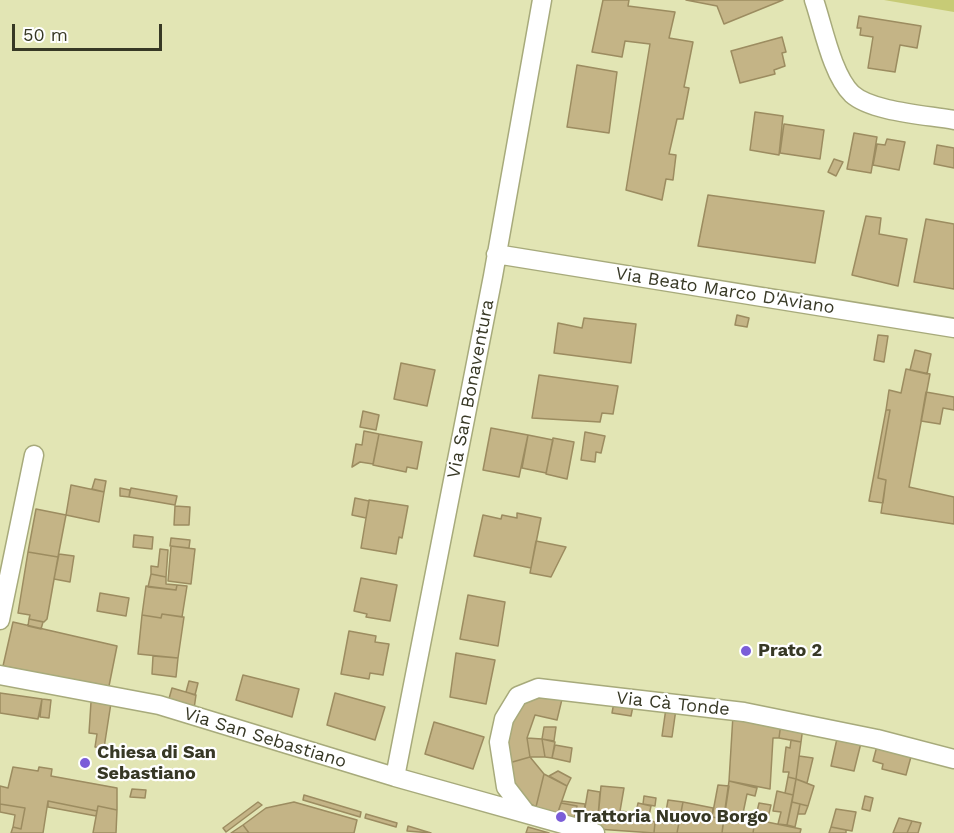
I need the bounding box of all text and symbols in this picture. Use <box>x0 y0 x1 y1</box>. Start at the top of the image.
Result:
scale bar <box>15 12 165 50</box>
text: 50 m <box>23 24 68 45</box>
street label: Via Beato Marco D'Aviano <box>614 263 836 319</box>
street label: Via San Bonaventura <box>443 298 499 480</box>
place label: Prato 2 <box>758 640 822 662</box>
marker: Prato 2 <box>739 644 753 658</box>
street label: Via Cà Tonde <box>615 687 731 721</box>
street label: Via San Sebastiano <box>181 703 349 773</box>
place label: Chiesa di San Sebastiano <box>97 742 216 784</box>
marker: Chiesa di San Sebastiano <box>78 756 92 770</box>
place label: Trattoria Nuovo Borgo <box>573 806 768 828</box>
marker: Trattoria Nuovo Borgo <box>554 810 568 824</box>

